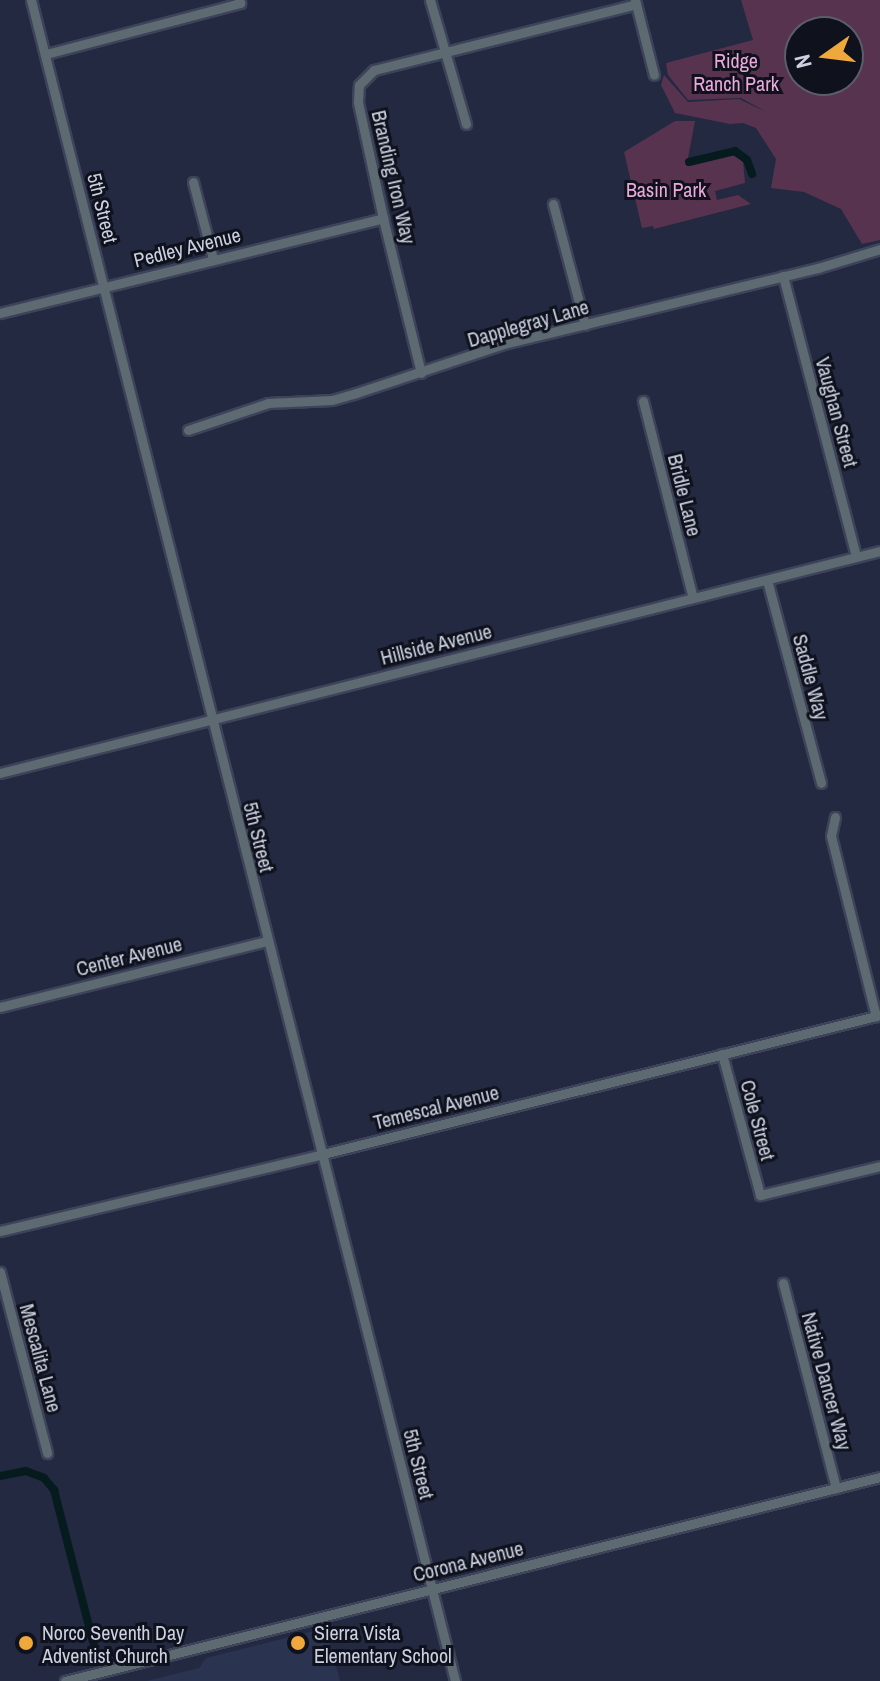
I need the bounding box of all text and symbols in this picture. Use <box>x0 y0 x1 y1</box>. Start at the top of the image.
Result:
north arrow <box>784 16 864 96</box>
park label: Ridge Ranch Park <box>693 48 779 95</box>
text: N <box>787 51 819 71</box>
street label: Branding Iron Way <box>367 108 421 246</box>
street label: 5th Street <box>83 171 123 245</box>
park label: Basin Park <box>626 177 706 201</box>
street label: Pedley Avenue <box>131 222 243 272</box>
street label: Dapplegray Lane <box>465 294 591 352</box>
street label: Vaughan Street <box>811 354 863 470</box>
street label: Bridle Lane <box>663 451 707 539</box>
street label: Hillside Avenue <box>378 618 494 670</box>
street label: Saddle Way <box>788 631 834 723</box>
street label: 5th Street <box>239 800 279 874</box>
street label: Center Avenue <box>73 931 185 981</box>
street label: Cole Street <box>736 1077 780 1163</box>
street label: Temescal Avenue <box>370 1080 502 1134</box>
street label: Mescalita Lane <box>15 1301 67 1415</box>
street label: Native Dancer Way <box>797 1310 857 1452</box>
street label: 5th Street <box>399 1427 439 1501</box>
street label: Corona Avenue <box>410 1536 526 1586</box>
place label: Norco Seventh Day Adventist Church <box>42 1620 184 1667</box>
place label: Sierra Vista Elementary School <box>314 1620 452 1667</box>
marker: Norco Seventh Day Adventist Church <box>17 1634 35 1652</box>
marker: Sierra Vista Elementary School <box>289 1634 307 1652</box>

